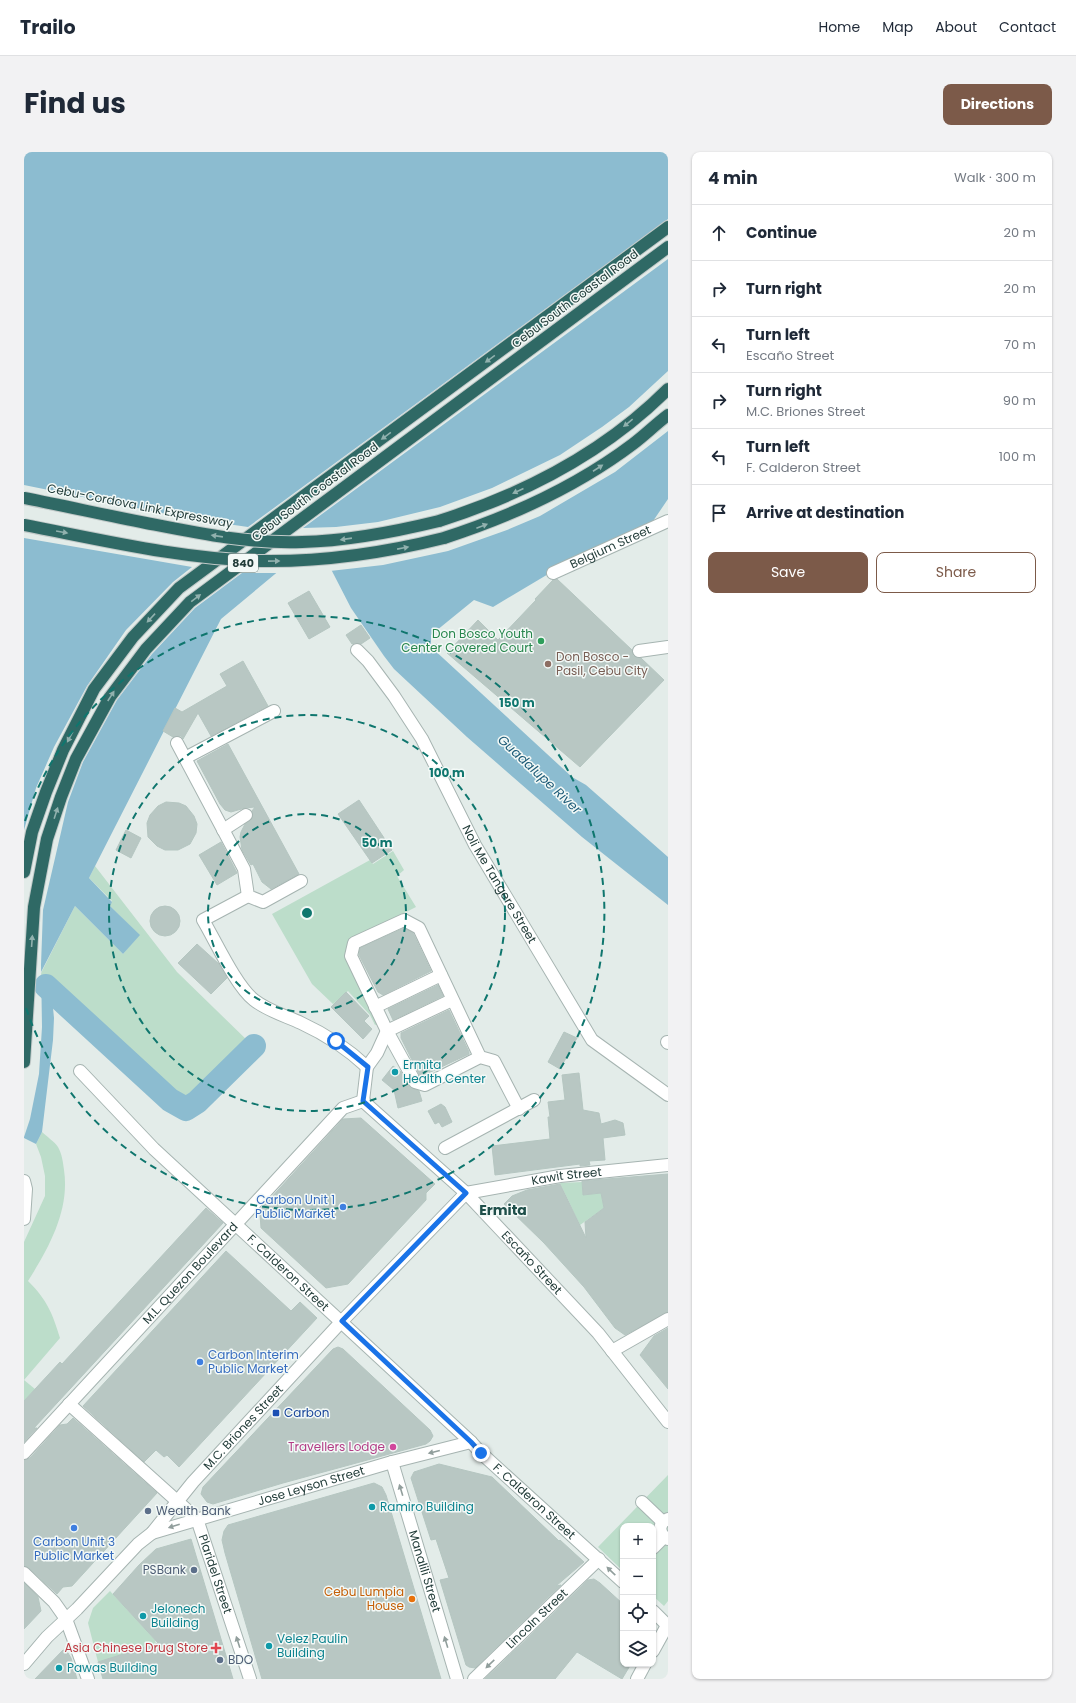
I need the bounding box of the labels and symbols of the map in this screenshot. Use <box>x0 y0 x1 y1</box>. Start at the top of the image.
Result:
street label: Cebu South Coastal Road <box>508 245 642 352</box>
one-way arrow <box>485 354 496 363</box>
one-way arrow <box>623 419 634 428</box>
one-way arrow <box>380 432 391 440</box>
street label: Cebu South Coastal Road <box>248 438 382 545</box>
one-way arrow <box>592 464 603 472</box>
street label: Cebu-Cordova Link Expressway <box>46 479 235 532</box>
one-way arrow <box>512 488 524 494</box>
street label: Belgium Street <box>567 521 653 572</box>
one-way arrow <box>476 522 488 528</box>
one-way arrow <box>56 530 68 536</box>
one-way arrow <box>211 533 223 539</box>
one-way arrow <box>340 536 352 542</box>
one-way arrow <box>397 545 409 551</box>
road number: 840 <box>228 554 258 572</box>
one-way arrow <box>268 558 281 564</box>
one-way arrow <box>190 594 201 602</box>
one-way arrow <box>147 614 156 623</box>
place label: Don Bosco Youth Center Covered Court <box>401 625 533 656</box>
marker: Don Bosco Youth Center Covered Court <box>536 636 546 646</box>
place label: Don Bosco - Pasil, Cebu City <box>556 648 648 679</box>
marker: Don Bosco - Pasil, Cebu City <box>543 659 553 669</box>
one-way arrow <box>108 690 115 702</box>
text: 150 m <box>499 694 535 711</box>
water label: Guadalupe River <box>494 730 587 819</box>
one-way arrow <box>67 731 73 742</box>
text: 100 m <box>429 764 465 781</box>
one-way arrow <box>53 807 59 819</box>
street label: Noli Me Tangere Street <box>458 822 541 946</box>
text: 50 m <box>362 834 393 851</box>
centre of rings <box>300 906 314 920</box>
one-way arrow <box>28 935 35 947</box>
route start <box>327 1032 345 1050</box>
place label: Ermita Health Center <box>403 1056 486 1087</box>
marker: Ermita Health Center <box>390 1067 400 1077</box>
street label: Kawit Street <box>530 1163 603 1189</box>
place label: Carbon Unit 1 Public Market <box>255 1191 335 1222</box>
district label: Ermita <box>479 1200 527 1220</box>
marker: Carbon Unit 1 Public Market <box>338 1202 348 1212</box>
street label: M.L. Quezon Boulevard <box>139 1218 241 1327</box>
street label: Escaño Street <box>498 1227 566 1298</box>
street label: F. Calderon Street <box>244 1230 333 1315</box>
place label: Carbon Interim Public Market <box>208 1346 299 1377</box>
marker: Carbon Interim Public Market <box>195 1357 205 1367</box>
street label: M.C. Briones Street <box>199 1381 287 1473</box>
place label: Carbon <box>284 1404 329 1421</box>
marker: Carbon <box>271 1408 281 1418</box>
place label: Travellers Lodge <box>288 1438 385 1455</box>
marker: Travellers Lodge <box>388 1442 398 1452</box>
route end <box>472 1444 490 1462</box>
one-way arrow <box>427 1449 439 1455</box>
street label: F. Calderon Street <box>490 1459 580 1543</box>
street label: Jose Leyson Street <box>256 1462 366 1509</box>
one-way arrow <box>398 1484 404 1496</box>
place label: Ramiro Building <box>380 1498 474 1515</box>
place label: Wealth Bank <box>156 1502 232 1519</box>
marker: Ramiro Building <box>367 1502 377 1512</box>
marker: Wealth Bank <box>143 1506 153 1516</box>
marker: Carbon Unit 3 Public Market <box>69 1523 79 1533</box>
one-way arrow <box>168 1523 180 1529</box>
street label: Manalili Street <box>405 1528 445 1614</box>
street label: Plaridel Street <box>195 1532 237 1616</box>
place label: Carbon Unit 3 Public Market <box>33 1533 115 1564</box>
place label: PSBank <box>143 1561 187 1578</box>
marker: PSBank <box>189 1565 199 1575</box>
one-way arrow <box>606 1566 616 1575</box>
place label: Cebu Lumpia House <box>324 1583 404 1614</box>
street label: Lincoln Street <box>502 1585 571 1652</box>
marker: Cebu Lumpia House <box>407 1594 417 1604</box>
place label: Jelonech Building <box>151 1600 206 1631</box>
marker: Jelonech Building <box>138 1611 148 1621</box>
place label: Velez Paulin Building <box>277 1630 348 1661</box>
one-way arrow <box>443 1635 449 1647</box>
one-way arrow <box>235 1636 241 1648</box>
place label: Asia Chinese Drug Store <box>64 1639 208 1656</box>
marker: Velez Paulin Building <box>264 1641 274 1651</box>
marker: Asia Chinese Drug Store <box>211 1643 221 1653</box>
place label: BDO <box>228 1651 253 1668</box>
marker: BDO <box>215 1655 225 1665</box>
place label: Pawas Building <box>67 1659 157 1676</box>
one-way arrow <box>485 1659 495 1668</box>
marker: Pawas Building <box>54 1663 64 1673</box>

